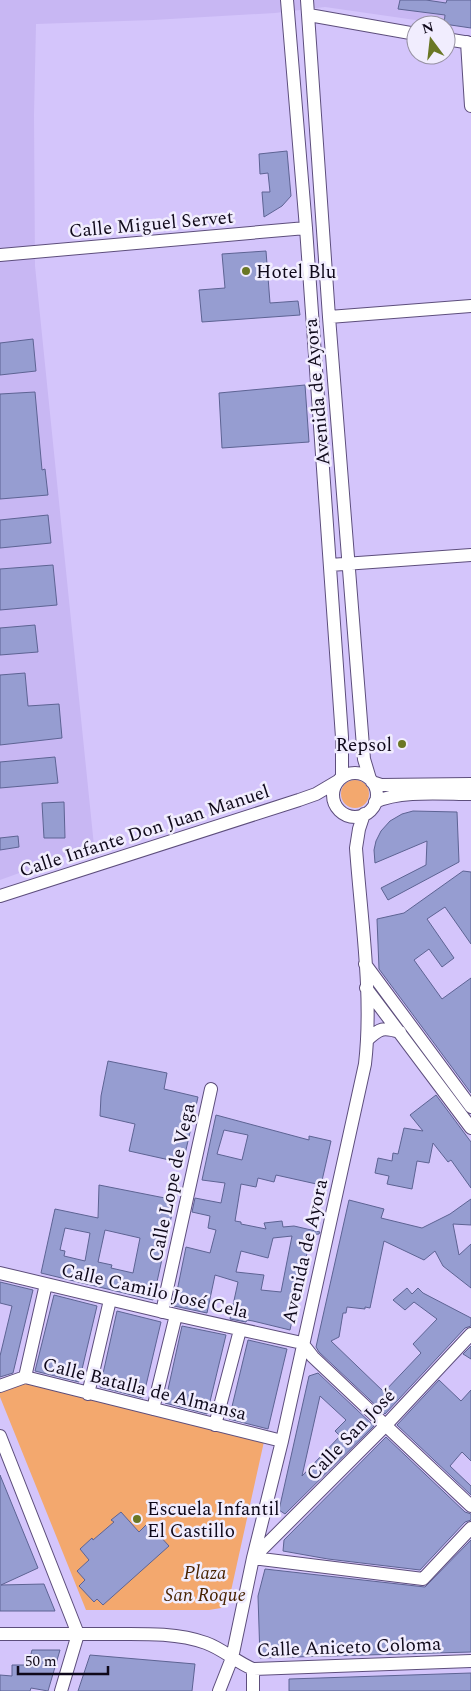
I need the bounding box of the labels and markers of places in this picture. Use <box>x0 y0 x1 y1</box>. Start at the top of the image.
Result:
place label: Hotel Blu <box>256 258 337 287</box>
marker: Hotel Blu <box>240 265 252 277</box>
place label: Repsol <box>335 731 392 760</box>
marker: Repsol <box>396 738 408 750</box>
place label: Escuela Infantil El Castillo <box>147 1495 280 1546</box>
marker: Escuela Infantil El Castillo <box>131 1513 143 1525</box>

